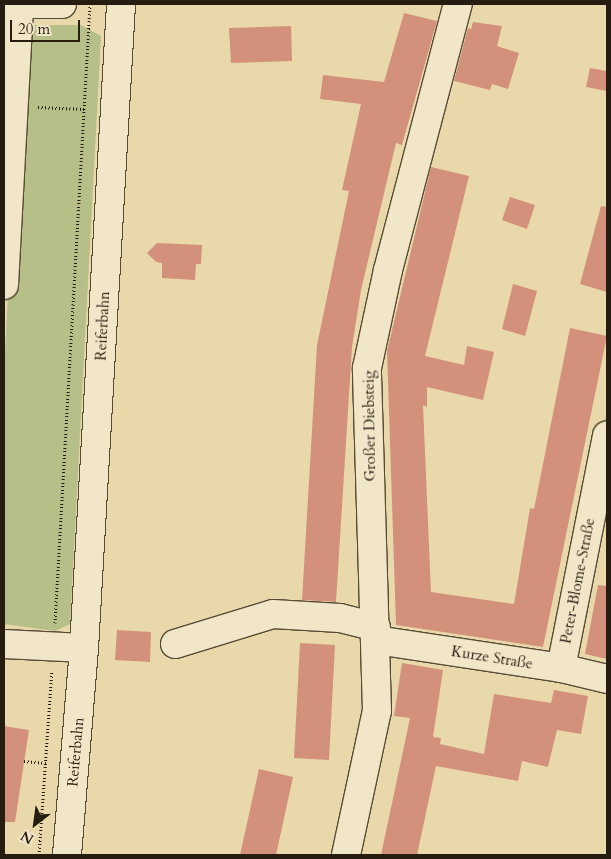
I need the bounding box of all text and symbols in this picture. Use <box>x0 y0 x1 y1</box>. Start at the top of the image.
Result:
scale bar <box>12 10 82 42</box>
text: 20 m <box>18 19 50 39</box>
street label: Reiferbahn <box>92 291 114 361</box>
street label: Großer Diebsteig <box>360 370 380 482</box>
street label: Peter-Blome-Straße <box>557 517 599 645</box>
street label: Kurze Straße <box>450 643 534 673</box>
street label: Reiferbahn <box>64 717 88 787</box>
north arrow <box>10 799 60 849</box>
text: N <box>17 826 37 849</box>

